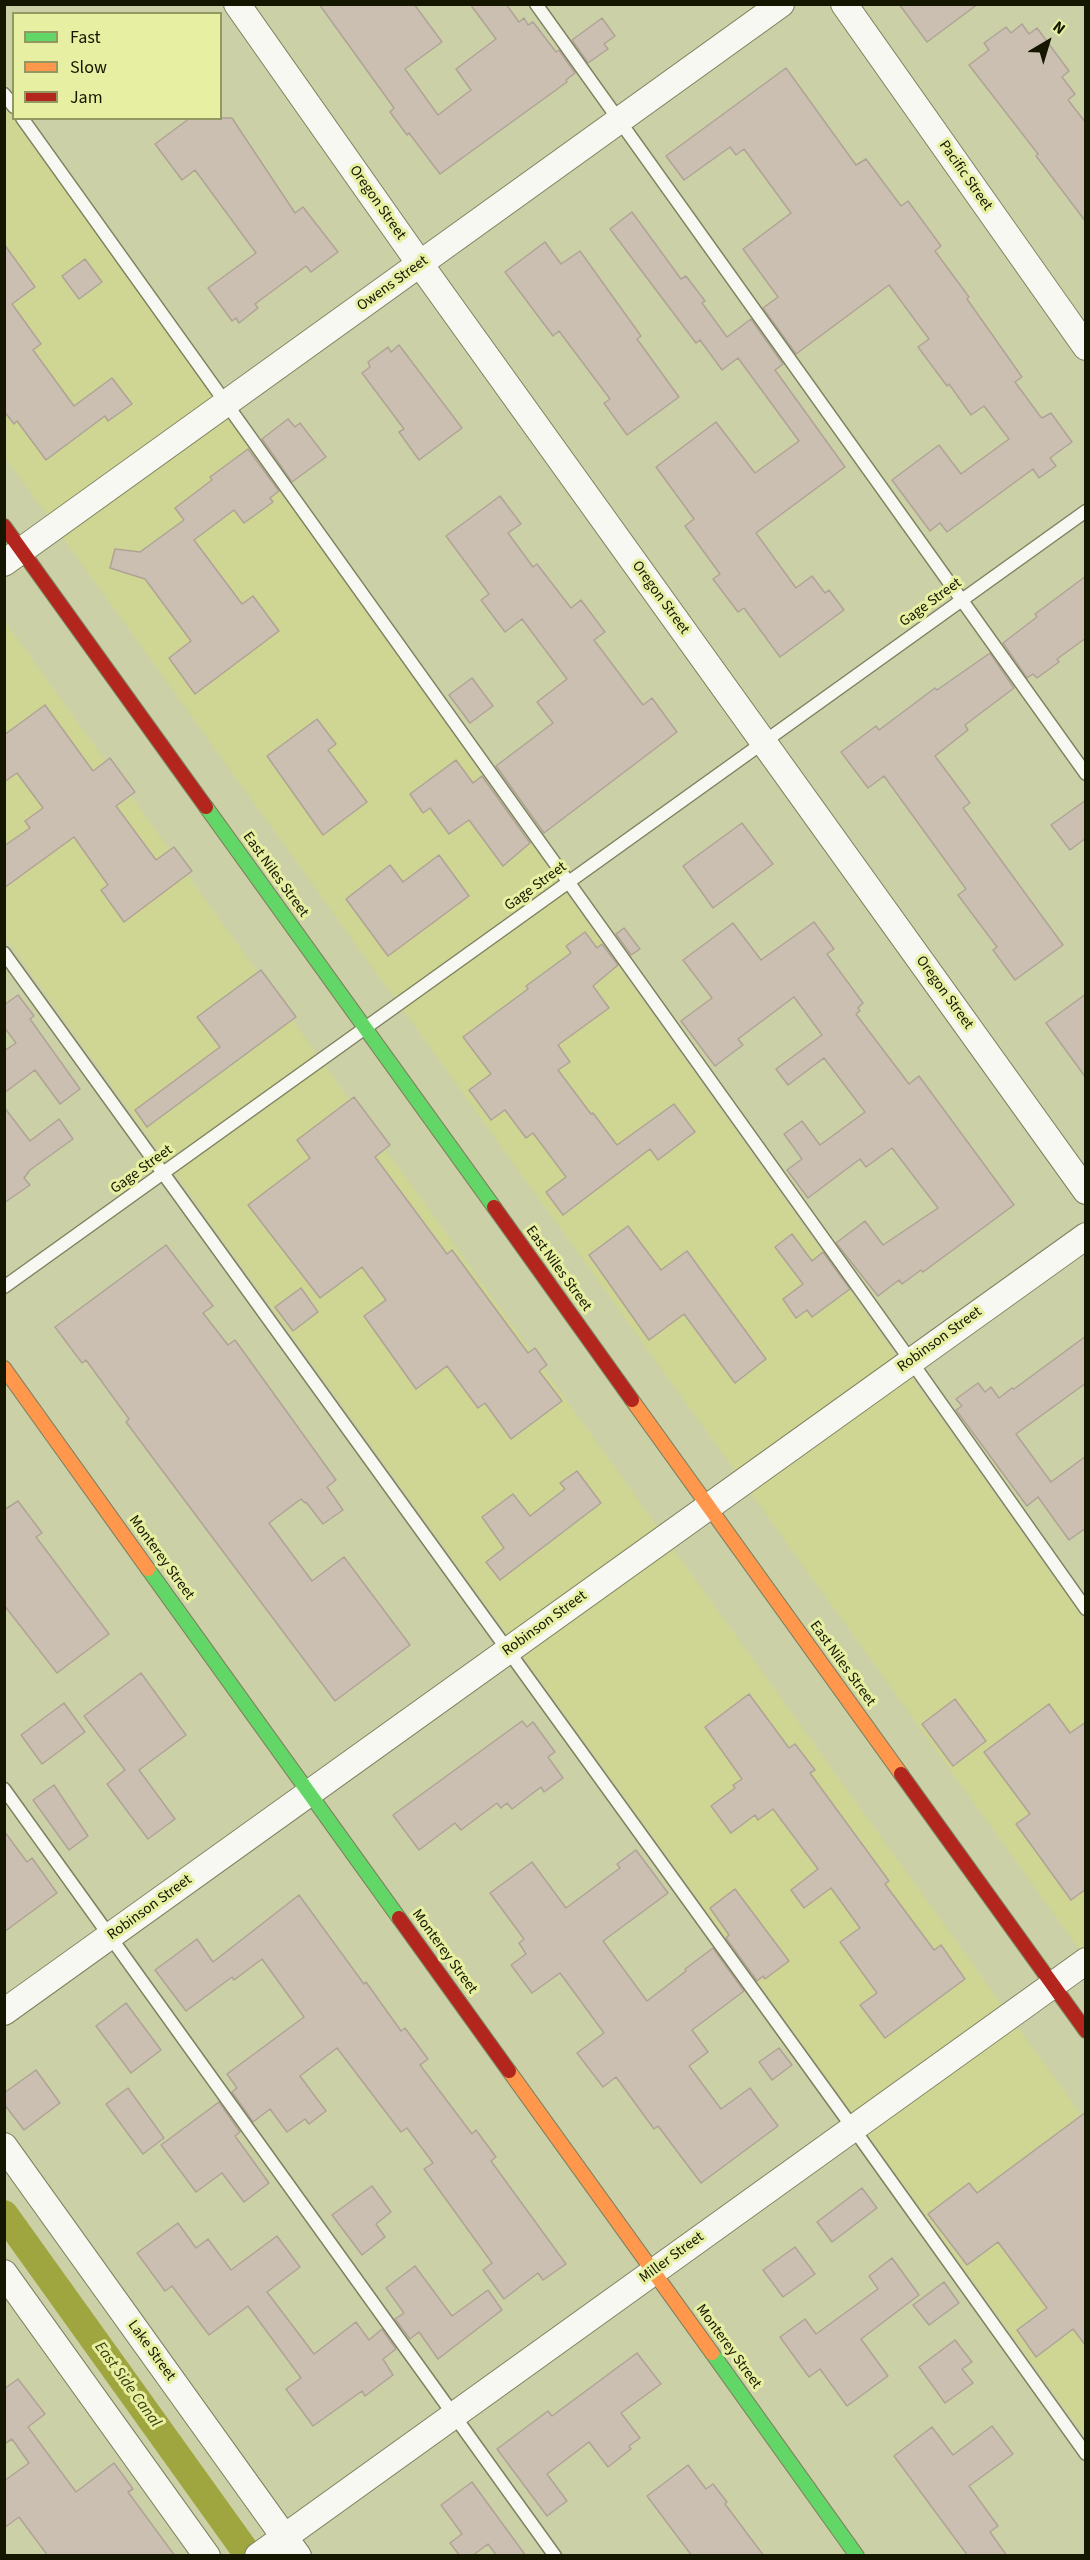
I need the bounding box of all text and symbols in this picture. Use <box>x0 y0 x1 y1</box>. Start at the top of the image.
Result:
legend <box>12 12 222 120</box>
north arrow <box>1018 12 1078 72</box>
text: N <box>1048 16 1070 40</box>
text: Fast <box>70 25 101 50</box>
text: Slow <box>70 55 107 80</box>
text: Jam <box>70 85 103 110</box>
street label: Pacific Street <box>934 137 996 215</box>
street label: Oregon Street <box>345 162 409 244</box>
street label: Owens Street <box>354 252 432 316</box>
street label: Oregon Street <box>627 558 693 638</box>
street label: Gage Street <box>897 575 965 631</box>
street label: East Niles Street <box>238 829 312 921</box>
street label: Gage Street <box>502 859 570 915</box>
street label: Oregon Street <box>911 953 977 1033</box>
street label: Gage Street <box>108 1142 176 1198</box>
street label: East Niles Street <box>521 1223 595 1315</box>
street label: Robinson Street <box>894 1303 986 1377</box>
street label: Monterey Street <box>124 1512 198 1604</box>
street label: Robinson Street <box>499 1587 591 1661</box>
street label: East Niles Street <box>805 1618 879 1710</box>
street label: Robinson Street <box>104 1871 196 1945</box>
street label: Monterey Street <box>407 1906 481 1998</box>
street label: Miller Street <box>636 2229 708 2287</box>
street label: Monterey Street <box>691 2301 765 2393</box>
street label: Lake Street <box>123 2317 179 2385</box>
water label: East Side Canal <box>90 2338 164 2432</box>

